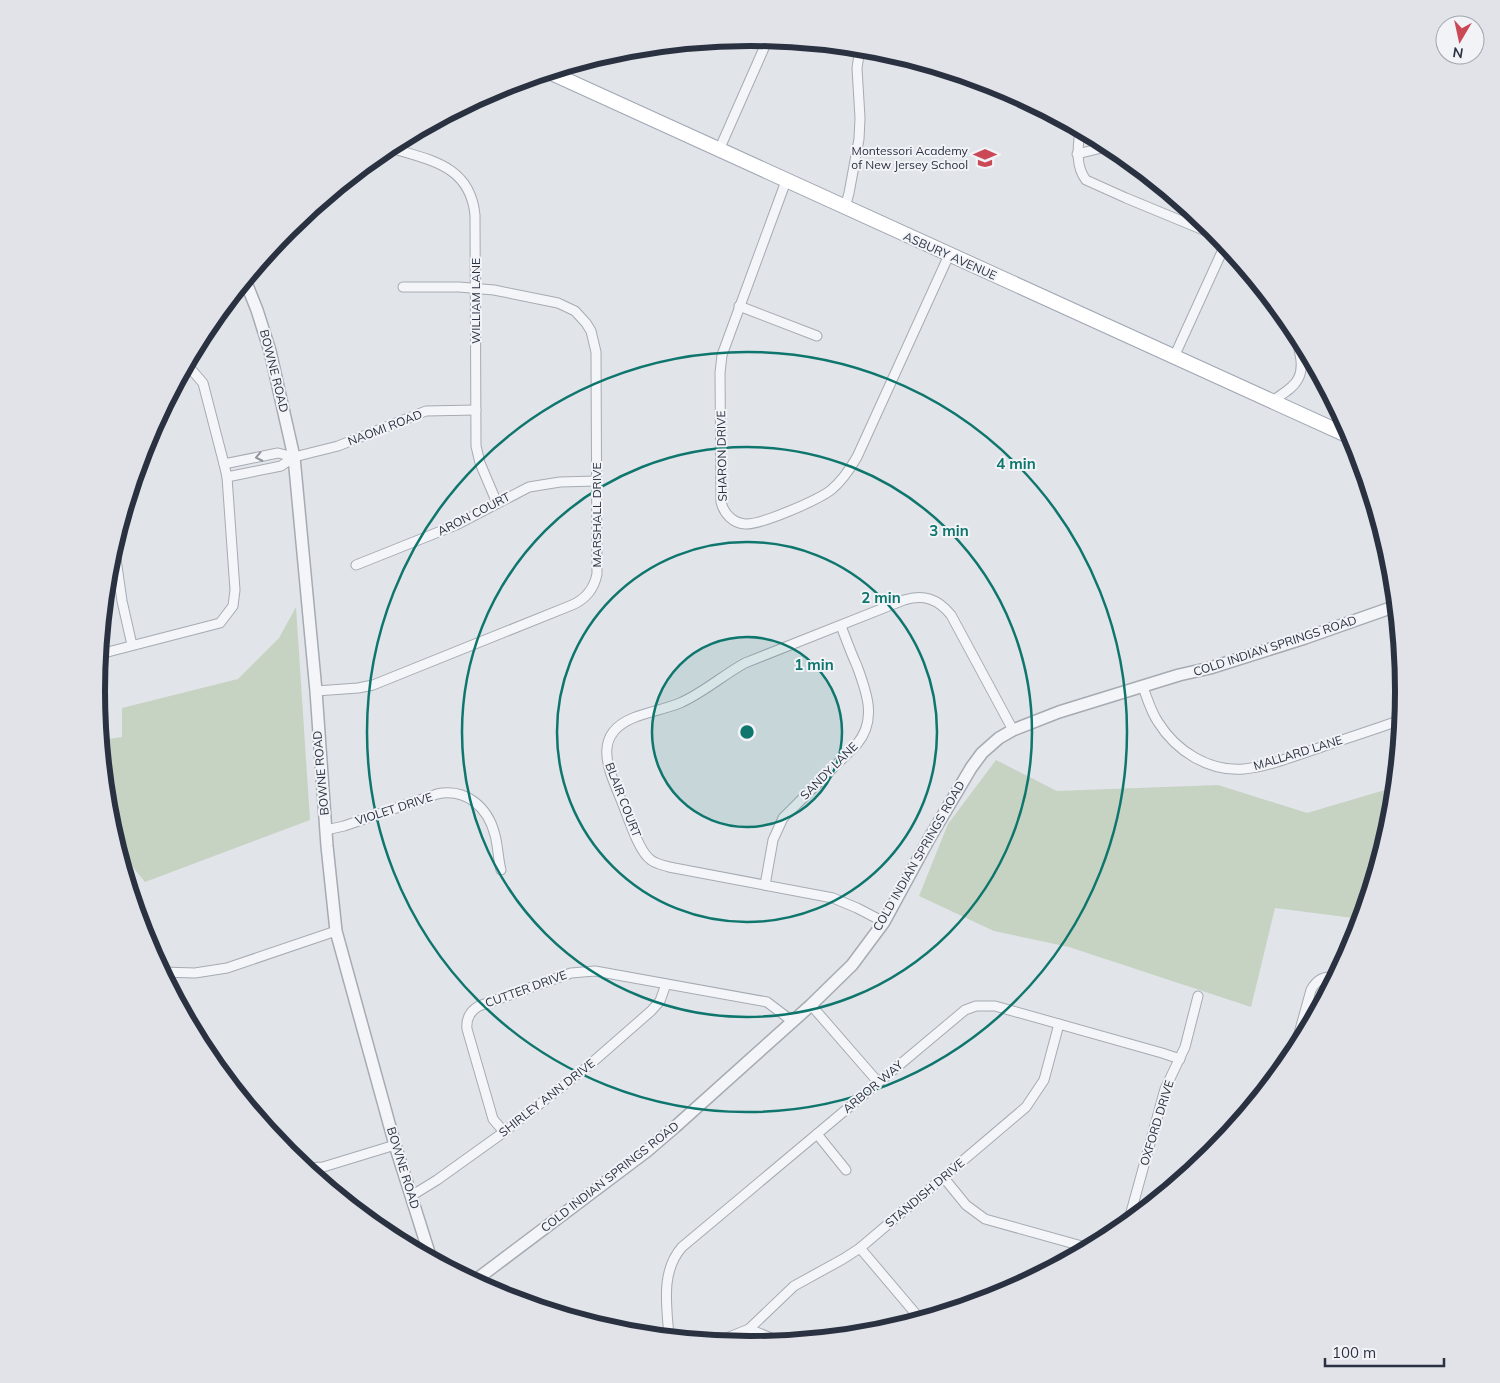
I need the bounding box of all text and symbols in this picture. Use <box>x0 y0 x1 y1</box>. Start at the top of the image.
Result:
north arrow <box>1435 15 1485 65</box>
text: N <box>1451 43 1465 63</box>
place label: Montessori Academy of New Jersey School <box>851 143 969 172</box>
school or university icon: Montessori Academy of New Jersey School <box>972 145 998 171</box>
street label: ASBURY AVENUE <box>901 228 999 283</box>
street label: WILLIAM LANE <box>468 258 483 344</box>
street label: BOWNE ROAD <box>257 328 292 414</box>
street label: NAOMI ROAD <box>345 406 424 449</box>
street label: SHARON DRIVE <box>713 410 730 502</box>
one-way arrow <box>255 451 264 461</box>
text: 4 min <box>996 454 1036 473</box>
street label: MARSHALL DRIVE <box>589 463 604 567</box>
street label: ARON COURT <box>435 488 513 538</box>
text: 3 min <box>929 521 969 540</box>
text: 2 min <box>861 588 901 607</box>
street label: COLD INDIAN SPRINGS ROAD <box>1191 612 1359 679</box>
text: 1 min <box>794 655 834 674</box>
centre of rings <box>738 723 756 741</box>
street label: BOWNE ROAD <box>309 730 332 816</box>
street label: MALLARD LANE <box>1252 732 1344 773</box>
street label: SANDY LANE <box>797 739 861 803</box>
street label: BLAIR COURT <box>602 760 645 840</box>
street label: COLD INDIAN SPRINGS ROAD <box>869 778 968 934</box>
street label: VIOLET DRIVE <box>353 789 434 828</box>
street label: CUTTER DRIVE <box>483 967 569 1010</box>
street label: SHIRLEY ANN DRIVE <box>496 1055 598 1140</box>
street label: ARBOR WAY <box>840 1057 906 1116</box>
street label: OXFORD DRIVE <box>1136 1078 1177 1168</box>
street label: COLD INDIAN SPRINGS ROAD <box>538 1118 682 1235</box>
street label: BOWNE ROAD <box>384 1125 423 1211</box>
street label: STANDISH DRIVE <box>882 1155 967 1230</box>
scale bar <box>1325 1336 1444 1368</box>
text: 100 m <box>1332 1343 1376 1362</box>

